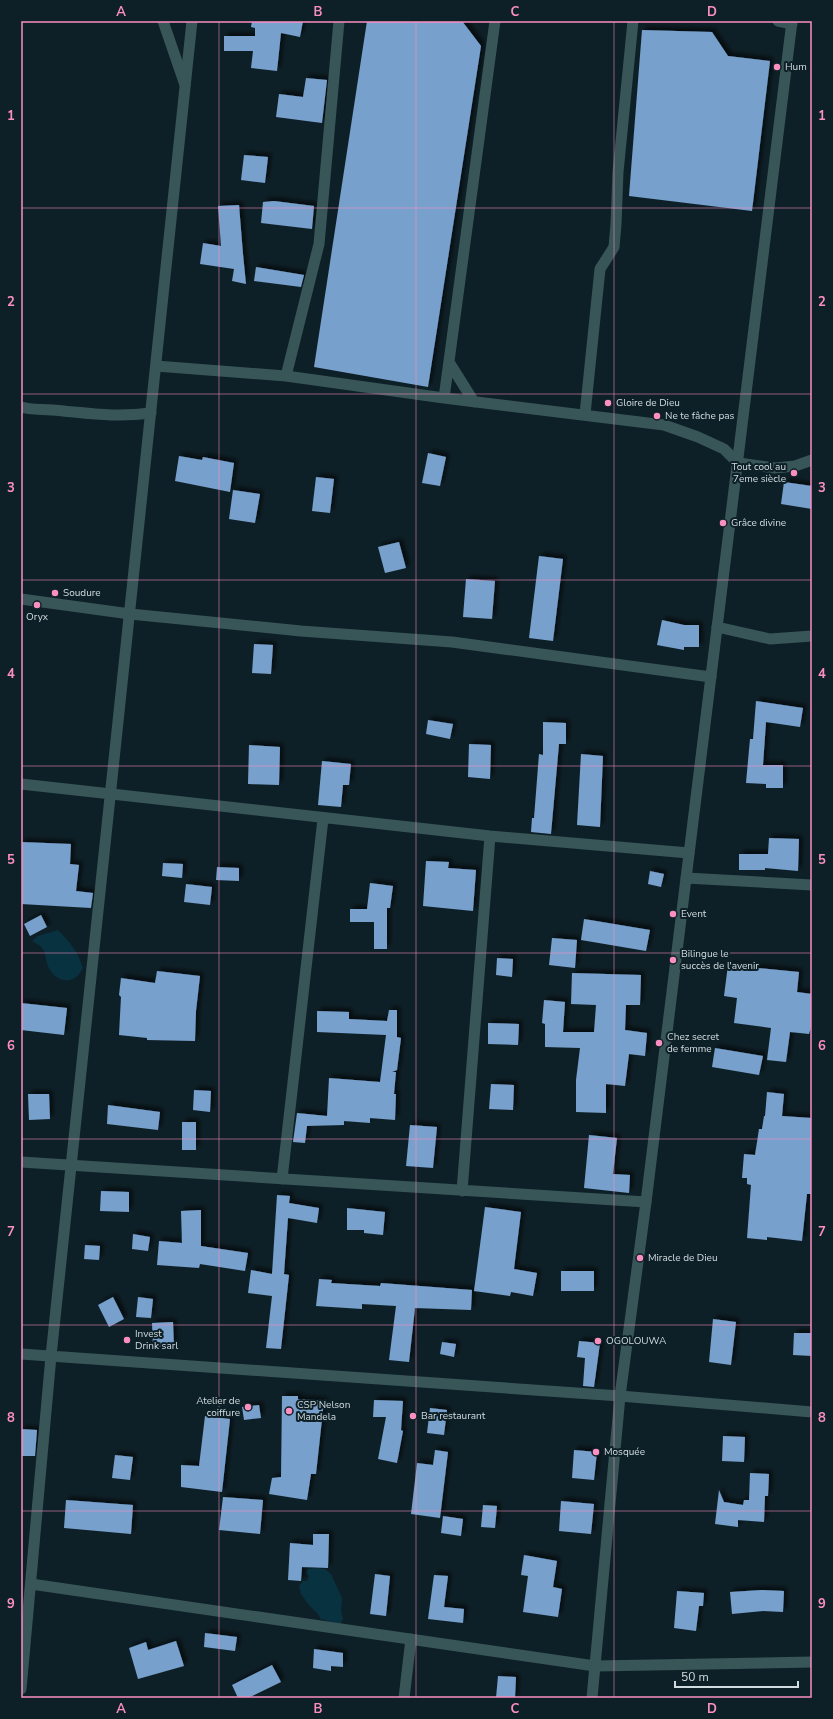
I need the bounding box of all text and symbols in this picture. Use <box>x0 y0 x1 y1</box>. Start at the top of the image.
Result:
text: A <box>116 3 126 21</box>
text: B <box>314 3 323 21</box>
text: C <box>511 3 520 21</box>
text: D <box>707 3 717 21</box>
place label: Hum <box>785 60 807 74</box>
marker: Hum <box>772 62 782 72</box>
text: 1 <box>7 107 15 125</box>
text: 1 <box>818 107 826 125</box>
text: 2 <box>7 293 15 311</box>
text: 2 <box>818 293 826 311</box>
place label: Gloire de Dieu <box>616 396 680 410</box>
marker: Gloire de Dieu <box>603 398 613 408</box>
place label: Ne te fâche pas <box>665 409 735 423</box>
marker: Ne te fâche pas <box>652 411 662 421</box>
place label: Tout cool au 7eme siècle <box>731 460 786 486</box>
marker: Tout cool au 7eme siècle <box>789 468 799 478</box>
text: 3 <box>7 479 15 497</box>
text: 3 <box>818 479 826 497</box>
place label: Grâce divine <box>731 516 786 530</box>
marker: Grâce divine <box>718 518 728 528</box>
place label: Soudure <box>63 586 101 600</box>
marker: Soudure <box>50 588 60 598</box>
marker: Oryx <box>32 600 42 610</box>
place label: Oryx <box>26 610 49 624</box>
text: 4 <box>7 665 15 683</box>
text: 4 <box>818 665 826 683</box>
text: 5 <box>7 851 15 869</box>
text: 5 <box>818 851 826 869</box>
place label: Event <box>681 907 707 921</box>
marker: Event <box>668 909 678 919</box>
place label: Bilingue le succès de l'avenir <box>681 947 759 973</box>
marker: Bilingue le succès de l'avenir <box>668 955 678 965</box>
place label: Chez secret de femme <box>667 1030 719 1056</box>
text: 6 <box>7 1037 15 1055</box>
text: 6 <box>818 1037 826 1055</box>
marker: Chez secret de femme <box>654 1038 664 1048</box>
text: 7 <box>7 1223 15 1241</box>
text: 7 <box>818 1223 826 1241</box>
place label: Miracle de Dieu <box>648 1251 718 1265</box>
marker: Miracle de Dieu <box>635 1253 645 1263</box>
place label: Invest Drink sarl <box>135 1327 178 1353</box>
place label: OGOLOUWA <box>606 1334 667 1348</box>
marker: Invest Drink sarl <box>122 1335 132 1345</box>
marker: OGOLOUWA <box>593 1336 603 1346</box>
place label: Atelier de coiffure <box>196 1394 240 1420</box>
place label: CSP Nelson Mandela <box>297 1398 350 1424</box>
marker: Atelier de coiffure <box>243 1402 253 1412</box>
marker: CSP Nelson Mandela <box>284 1406 294 1416</box>
text: 8 <box>7 1409 15 1427</box>
place label: Bar restaurant <box>421 1409 486 1423</box>
text: 8 <box>818 1409 826 1427</box>
marker: Bar restaurant <box>408 1411 418 1421</box>
place label: Mosquée <box>604 1445 645 1459</box>
marker: Mosquée <box>591 1447 601 1457</box>
text: 9 <box>7 1595 15 1613</box>
text: 9 <box>818 1595 826 1613</box>
scale bar <box>675 1663 798 1689</box>
text: 50 m <box>681 1669 709 1685</box>
text: A <box>116 1700 126 1718</box>
text: B <box>314 1700 323 1718</box>
text: C <box>511 1700 520 1718</box>
text: D <box>707 1700 717 1718</box>

